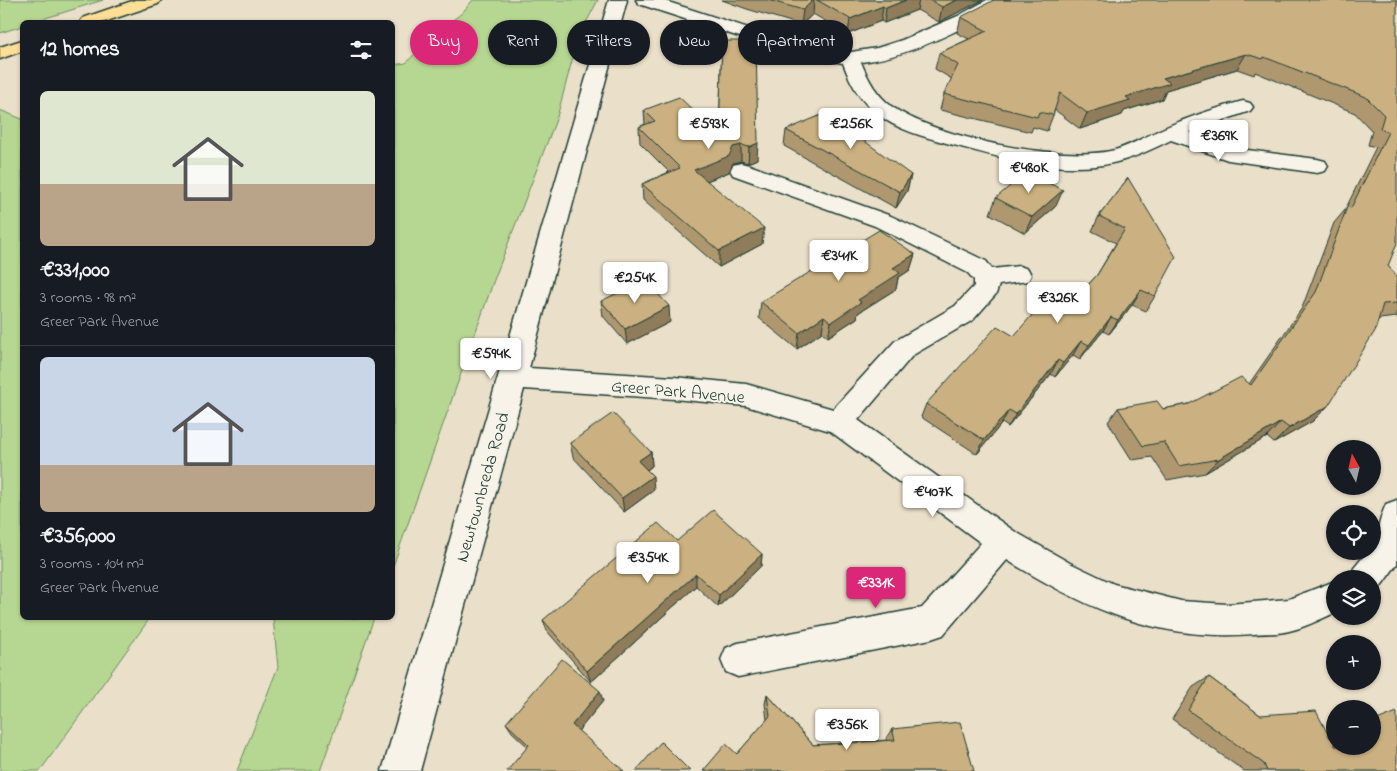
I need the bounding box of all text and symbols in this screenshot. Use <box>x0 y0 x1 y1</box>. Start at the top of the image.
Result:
chip: Buy <box>410 20 478 65</box>
chip: Rent <box>488 20 557 65</box>
chip: Filters <box>567 20 650 65</box>
chip: New <box>660 20 728 65</box>
chip: Apartment <box>738 20 853 65</box>
text: 12 homes <box>40 35 120 65</box>
icon: filters <box>347 36 375 64</box>
pin: €593K <box>674 108 744 150</box>
pin: €256K <box>816 108 886 150</box>
text: €593K <box>689 112 729 136</box>
text: €256K <box>829 112 873 136</box>
pin: €369K <box>1184 120 1254 162</box>
icon: home <box>163 124 253 214</box>
text: €369K <box>1200 124 1238 148</box>
pin: €480K <box>994 152 1064 194</box>
text: €480K <box>1010 156 1048 180</box>
pin: €341K <box>804 240 874 282</box>
text: €341K <box>820 244 858 268</box>
text: €331,000 <box>40 256 110 286</box>
pin: €254K <box>600 262 670 304</box>
text: €254K <box>614 266 656 290</box>
pin: €326K <box>1023 282 1093 324</box>
text: 3 rooms · 98 m² <box>40 286 136 310</box>
text: €326K <box>1038 286 1078 310</box>
text: Greer Park Avenue <box>40 310 159 334</box>
pin: €594K <box>456 338 526 380</box>
text: €594K <box>471 342 511 366</box>
street label: Greer Park Avenue <box>610 374 747 412</box>
icon: home <box>163 389 253 479</box>
street label: Newtownbreda Road <box>450 410 518 566</box>
north arrow <box>1326 440 1381 495</box>
map controls <box>1326 440 1381 755</box>
pin: €407K <box>898 476 968 518</box>
text: €407K <box>913 480 953 504</box>
button: locate <box>1326 505 1381 560</box>
text: €356,000 <box>40 522 115 552</box>
pin: €354K <box>613 542 683 584</box>
text: €354K <box>627 546 669 570</box>
text: 3 rooms · 104 m² <box>40 552 144 576</box>
pin: €331K <box>841 566 911 609</box>
button: layers <box>1326 570 1381 625</box>
text: €331K <box>857 571 895 595</box>
text: Greer Park Avenue <box>40 576 159 600</box>
button: + <box>1326 635 1381 690</box>
button: − <box>1326 700 1381 755</box>
pin: €356K <box>812 708 882 751</box>
text: €356K <box>826 713 868 737</box>

